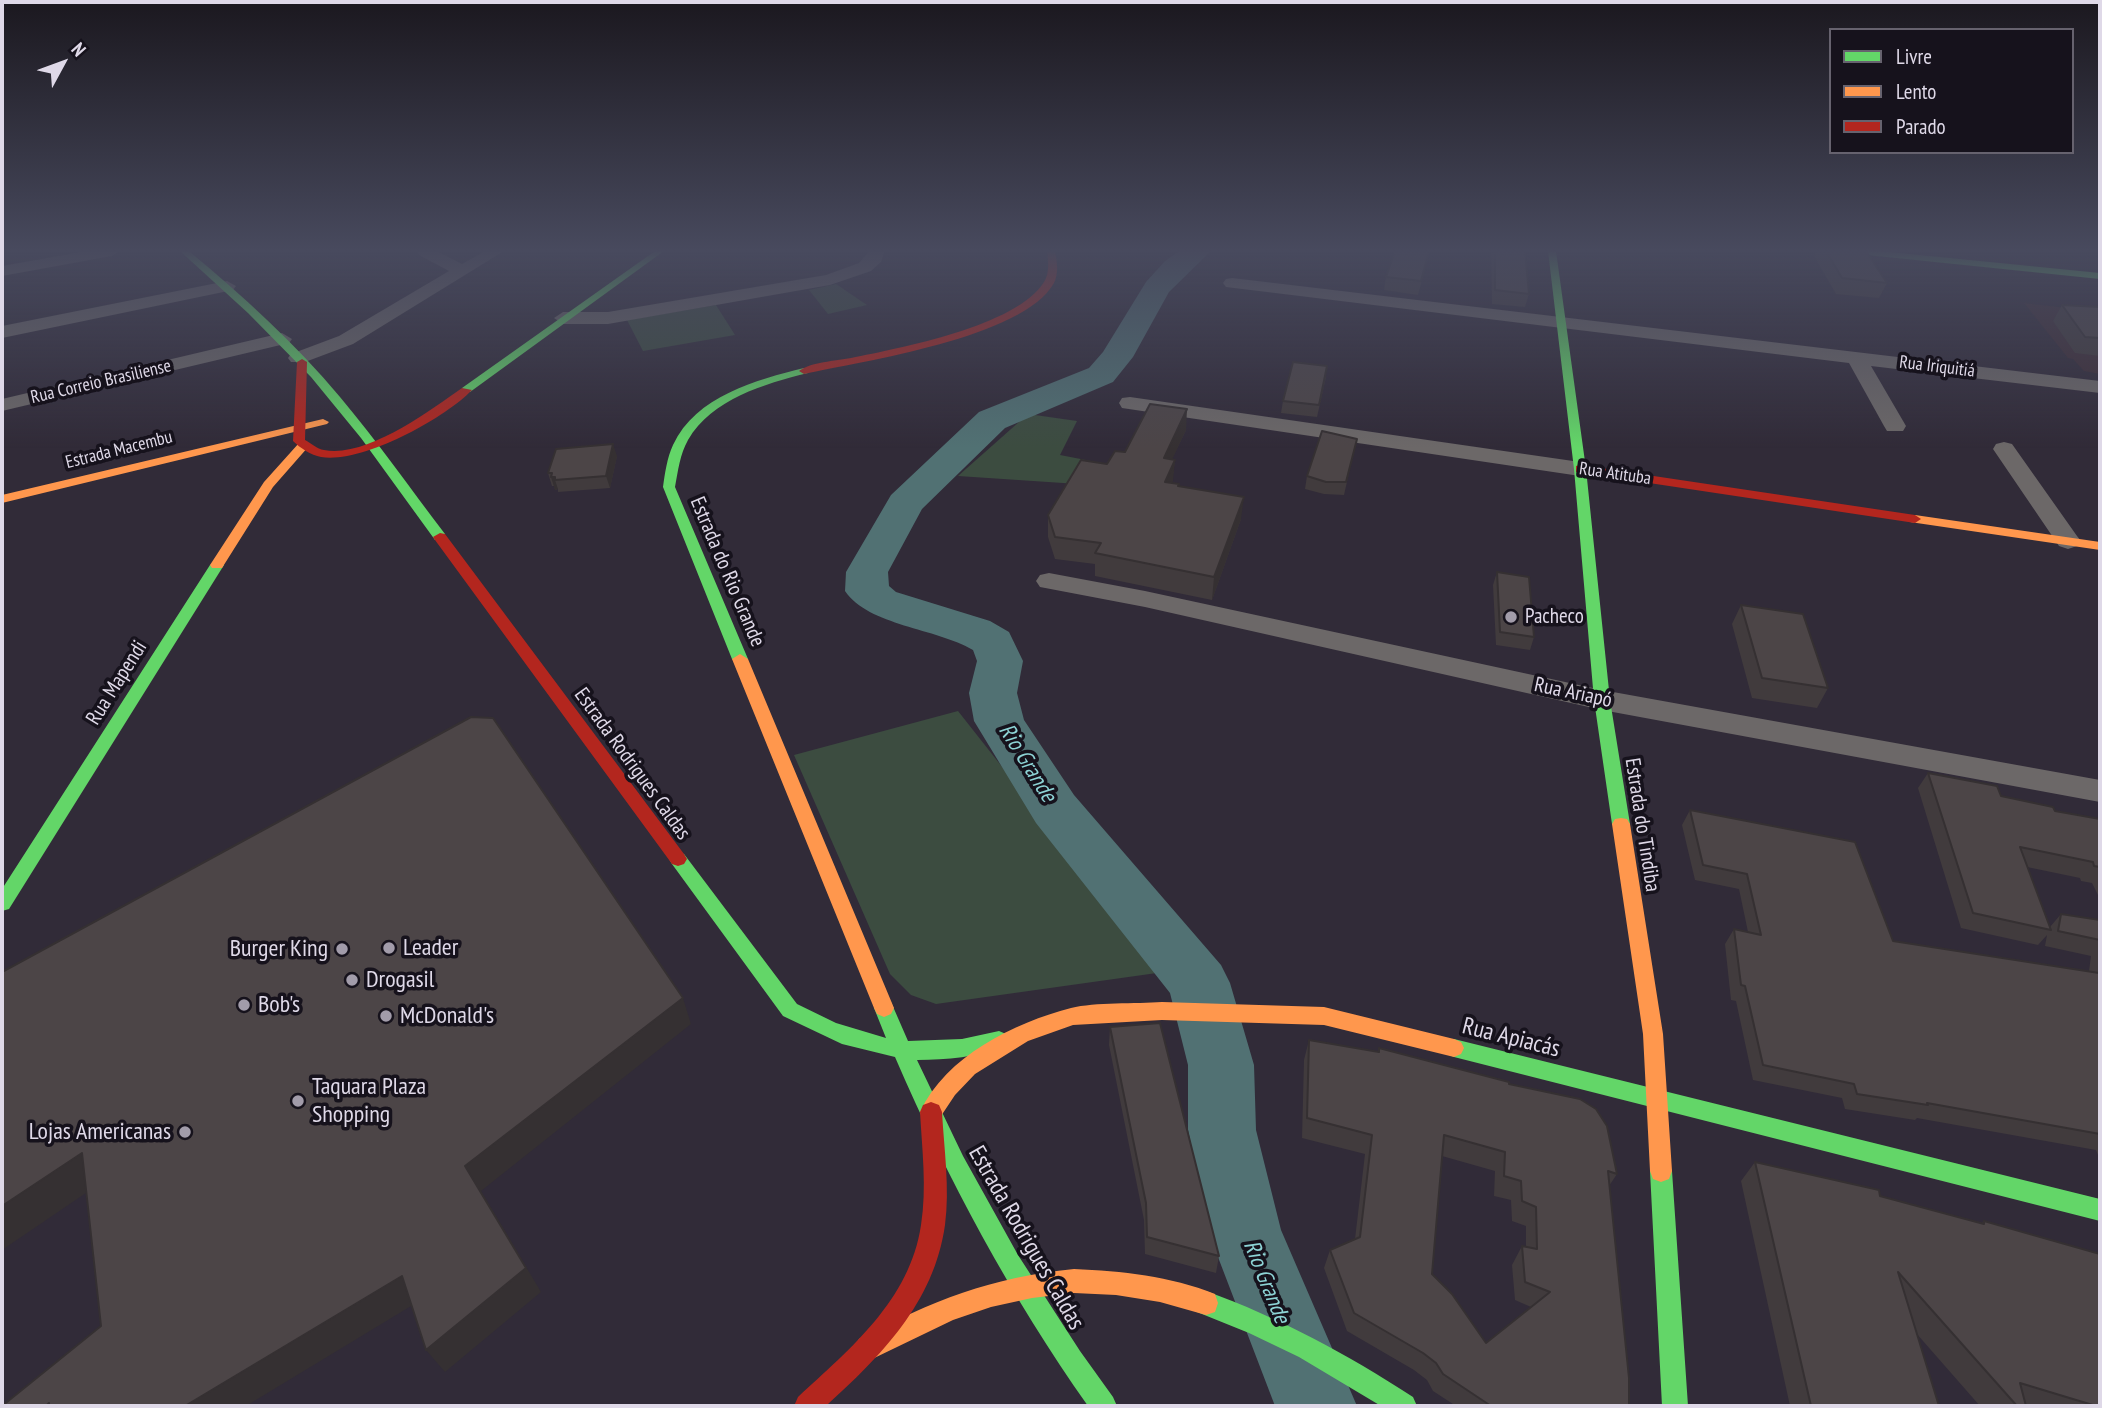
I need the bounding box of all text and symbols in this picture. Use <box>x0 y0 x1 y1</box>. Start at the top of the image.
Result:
north arrow <box>28 28 98 98</box>
legend <box>1829 28 2074 154</box>
text: N <box>66 37 91 61</box>
text: Livre <box>1896 43 1932 70</box>
text: Lento <box>1896 78 1936 105</box>
text: Parado <box>1896 113 1946 140</box>
street label: Rua Iriquitiá <box>1898 352 1976 382</box>
street label: Rua Correio Brasiliense <box>29 355 173 409</box>
street label: Estrada Macembu <box>63 426 175 474</box>
street label: Rua Atituba <box>1578 458 1652 490</box>
street label: Estrada do Rio Grande <box>684 493 770 651</box>
place label: Pacheco <box>1525 604 1584 630</box>
marker: Pacheco <box>1503 609 1519 625</box>
street label: Rua Mapendi <box>81 636 153 730</box>
street label: Rua Ariapó <box>1532 672 1614 714</box>
street label: Estrada Rodrigues Caldas <box>569 683 695 845</box>
water label: Rio Grande <box>992 719 1062 807</box>
street label: Estrada do Tindiba <box>1619 756 1665 894</box>
place label: Leader <box>403 934 458 962</box>
place label: Burger King <box>230 935 328 963</box>
marker: Leader <box>381 940 397 956</box>
marker: Burger King <box>334 941 350 957</box>
place label: Drogasil <box>366 966 434 994</box>
marker: Drogasil <box>344 972 360 988</box>
place label: Bob's <box>258 991 300 1019</box>
marker: Bob's <box>236 997 252 1013</box>
place label: McDonald's <box>400 1002 494 1030</box>
marker: McDonald's <box>378 1008 394 1024</box>
street label: Rua Apiacás <box>1459 1012 1563 1064</box>
place label: Taquara Plaza Shopping <box>312 1073 426 1129</box>
marker: Taquara Plaza Shopping <box>290 1093 306 1109</box>
place label: Lojas Americanas <box>29 1118 171 1146</box>
marker: Lojas Americanas <box>177 1124 193 1140</box>
street label: Estrada Rodrigues Caldas <box>962 1141 1090 1335</box>
water label: Rio Grande <box>1237 1236 1295 1328</box>

